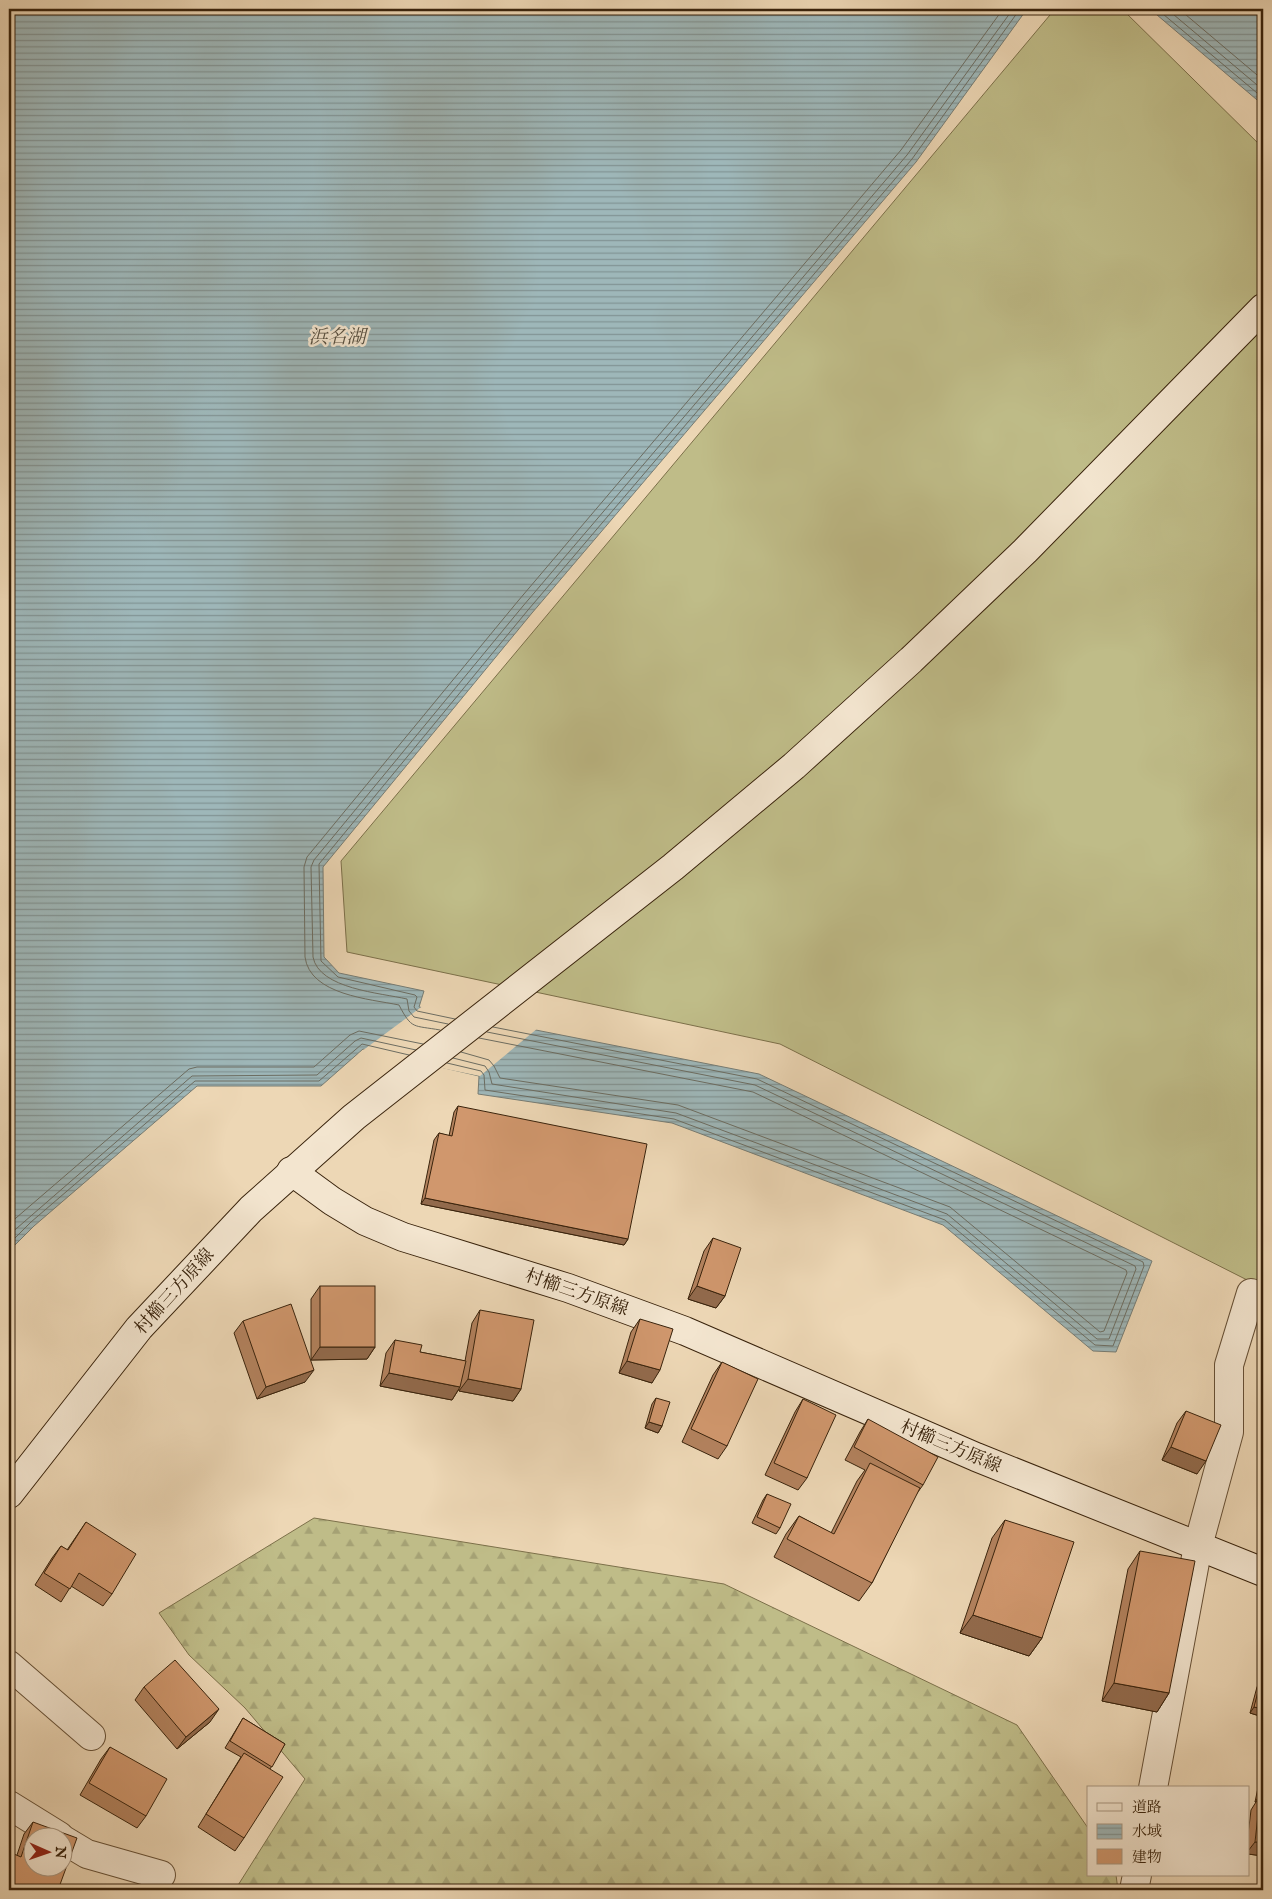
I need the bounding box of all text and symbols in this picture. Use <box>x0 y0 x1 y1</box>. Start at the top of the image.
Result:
water label: 浜名湖 <box>308 326 368 350</box>
street label: 村櫛三方原線 <box>130 1244 220 1340</box>
street label: 村櫛三方原線 <box>522 1265 631 1322</box>
street label: 村櫛三方原線 <box>896 1416 1005 1479</box>
legend <box>1087 1786 1250 1876</box>
text: 道路 <box>1132 1798 1162 1817</box>
text: 水域 <box>1132 1822 1162 1841</box>
north arrow <box>22 1826 72 1876</box>
text: N <box>51 1845 69 1859</box>
text: 建物 <box>1132 1848 1162 1867</box>

